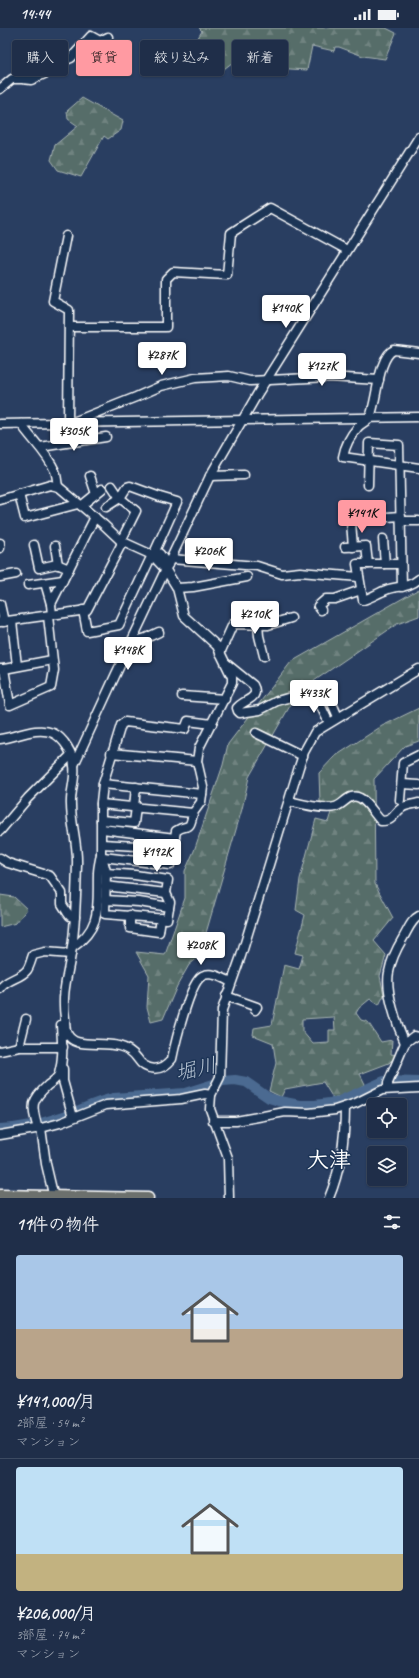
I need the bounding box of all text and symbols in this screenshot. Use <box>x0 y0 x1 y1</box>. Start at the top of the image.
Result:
text: 14:44 <box>20 5 50 24</box>
chip: 購入 <box>12 40 68 76</box>
chip: 賃貸 <box>76 40 132 76</box>
chip: 絞り込み <box>140 40 224 76</box>
chip: 新着 <box>232 40 288 76</box>
pin: ¥140K <box>258 295 314 329</box>
text: ¥140K <box>271 300 301 316</box>
pin: ¥287K <box>134 342 190 376</box>
text: ¥287K <box>147 347 177 363</box>
pin: ¥127K <box>294 353 350 387</box>
text: ¥127K <box>307 358 337 374</box>
pin: ¥305K <box>46 418 102 452</box>
text: ¥305K <box>59 423 89 439</box>
pin: ¥141K <box>334 500 390 534</box>
text: ¥141K <box>347 505 377 521</box>
pin: ¥206K <box>181 538 237 572</box>
text: ¥206K <box>194 543 224 559</box>
pin: ¥210K <box>227 601 283 635</box>
text: ¥210K <box>240 606 270 622</box>
pin: ¥148K <box>100 637 156 671</box>
text: ¥148K <box>113 642 143 658</box>
pin: ¥433K <box>286 680 342 714</box>
text: ¥433K <box>299 685 329 701</box>
pin: ¥192K <box>129 839 185 873</box>
text: ¥192K <box>142 844 172 860</box>
pin: ¥208K <box>173 932 229 966</box>
text: ¥208K <box>186 937 216 953</box>
water label: 堀川 <box>173 1052 219 1086</box>
map controls <box>367 1098 407 1186</box>
button: locate <box>367 1098 407 1138</box>
district label: 大津 <box>307 1146 351 1174</box>
button: layers <box>367 1146 407 1186</box>
icon: filters <box>381 1211 403 1233</box>
text: 11件の物件 <box>16 1214 99 1235</box>
icon: home <box>174 1281 246 1353</box>
text: ¥141,000/月 <box>16 1391 96 1412</box>
text: 2部屋 · 54 m² <box>16 1415 83 1431</box>
text: マンション <box>16 1434 80 1450</box>
icon: home <box>174 1493 246 1565</box>
text: ¥206,000/月 <box>16 1603 96 1624</box>
text: 3部屋 · 74 m² <box>16 1627 83 1643</box>
text: マンション <box>16 1646 80 1662</box>

